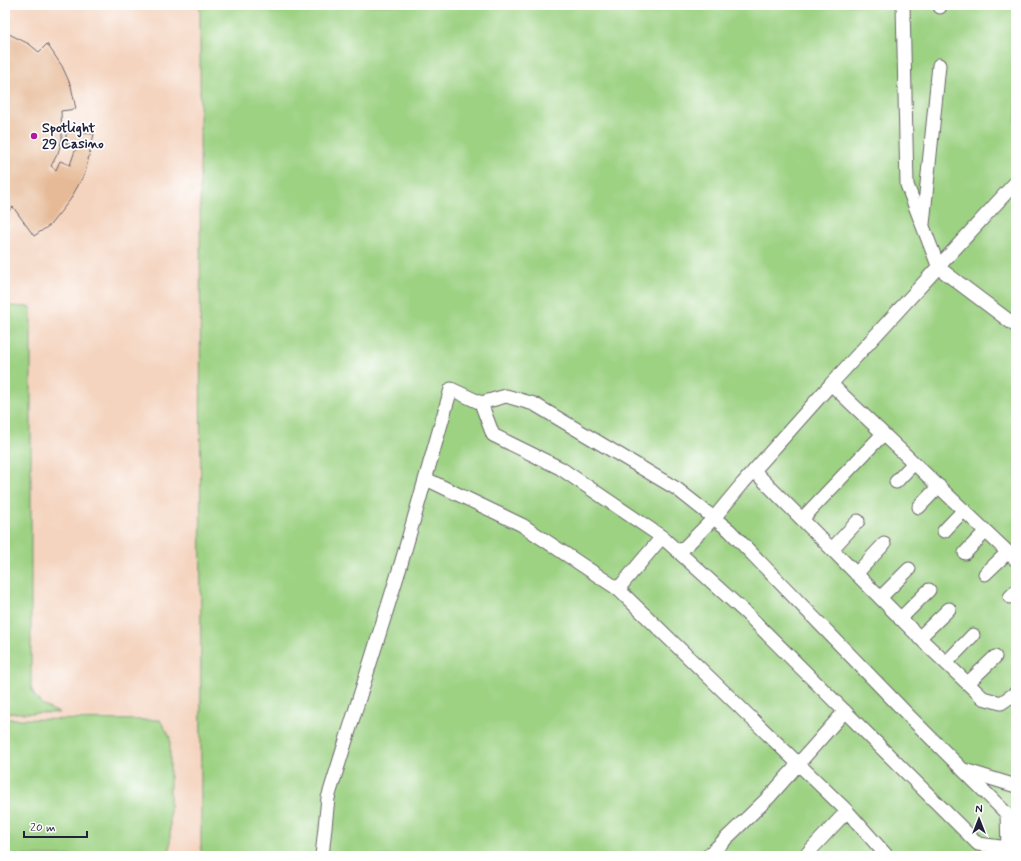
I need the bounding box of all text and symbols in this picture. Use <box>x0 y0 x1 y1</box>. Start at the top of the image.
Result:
place label: Spotlight 29 Casino <box>42 119 104 153</box>
marker: Spotlight 29 Casino <box>29 131 39 141</box>
north arrow <box>959 799 999 839</box>
text: N <box>975 803 983 817</box>
scale bar <box>24 813 87 839</box>
text: 20 m <box>30 820 56 836</box>

